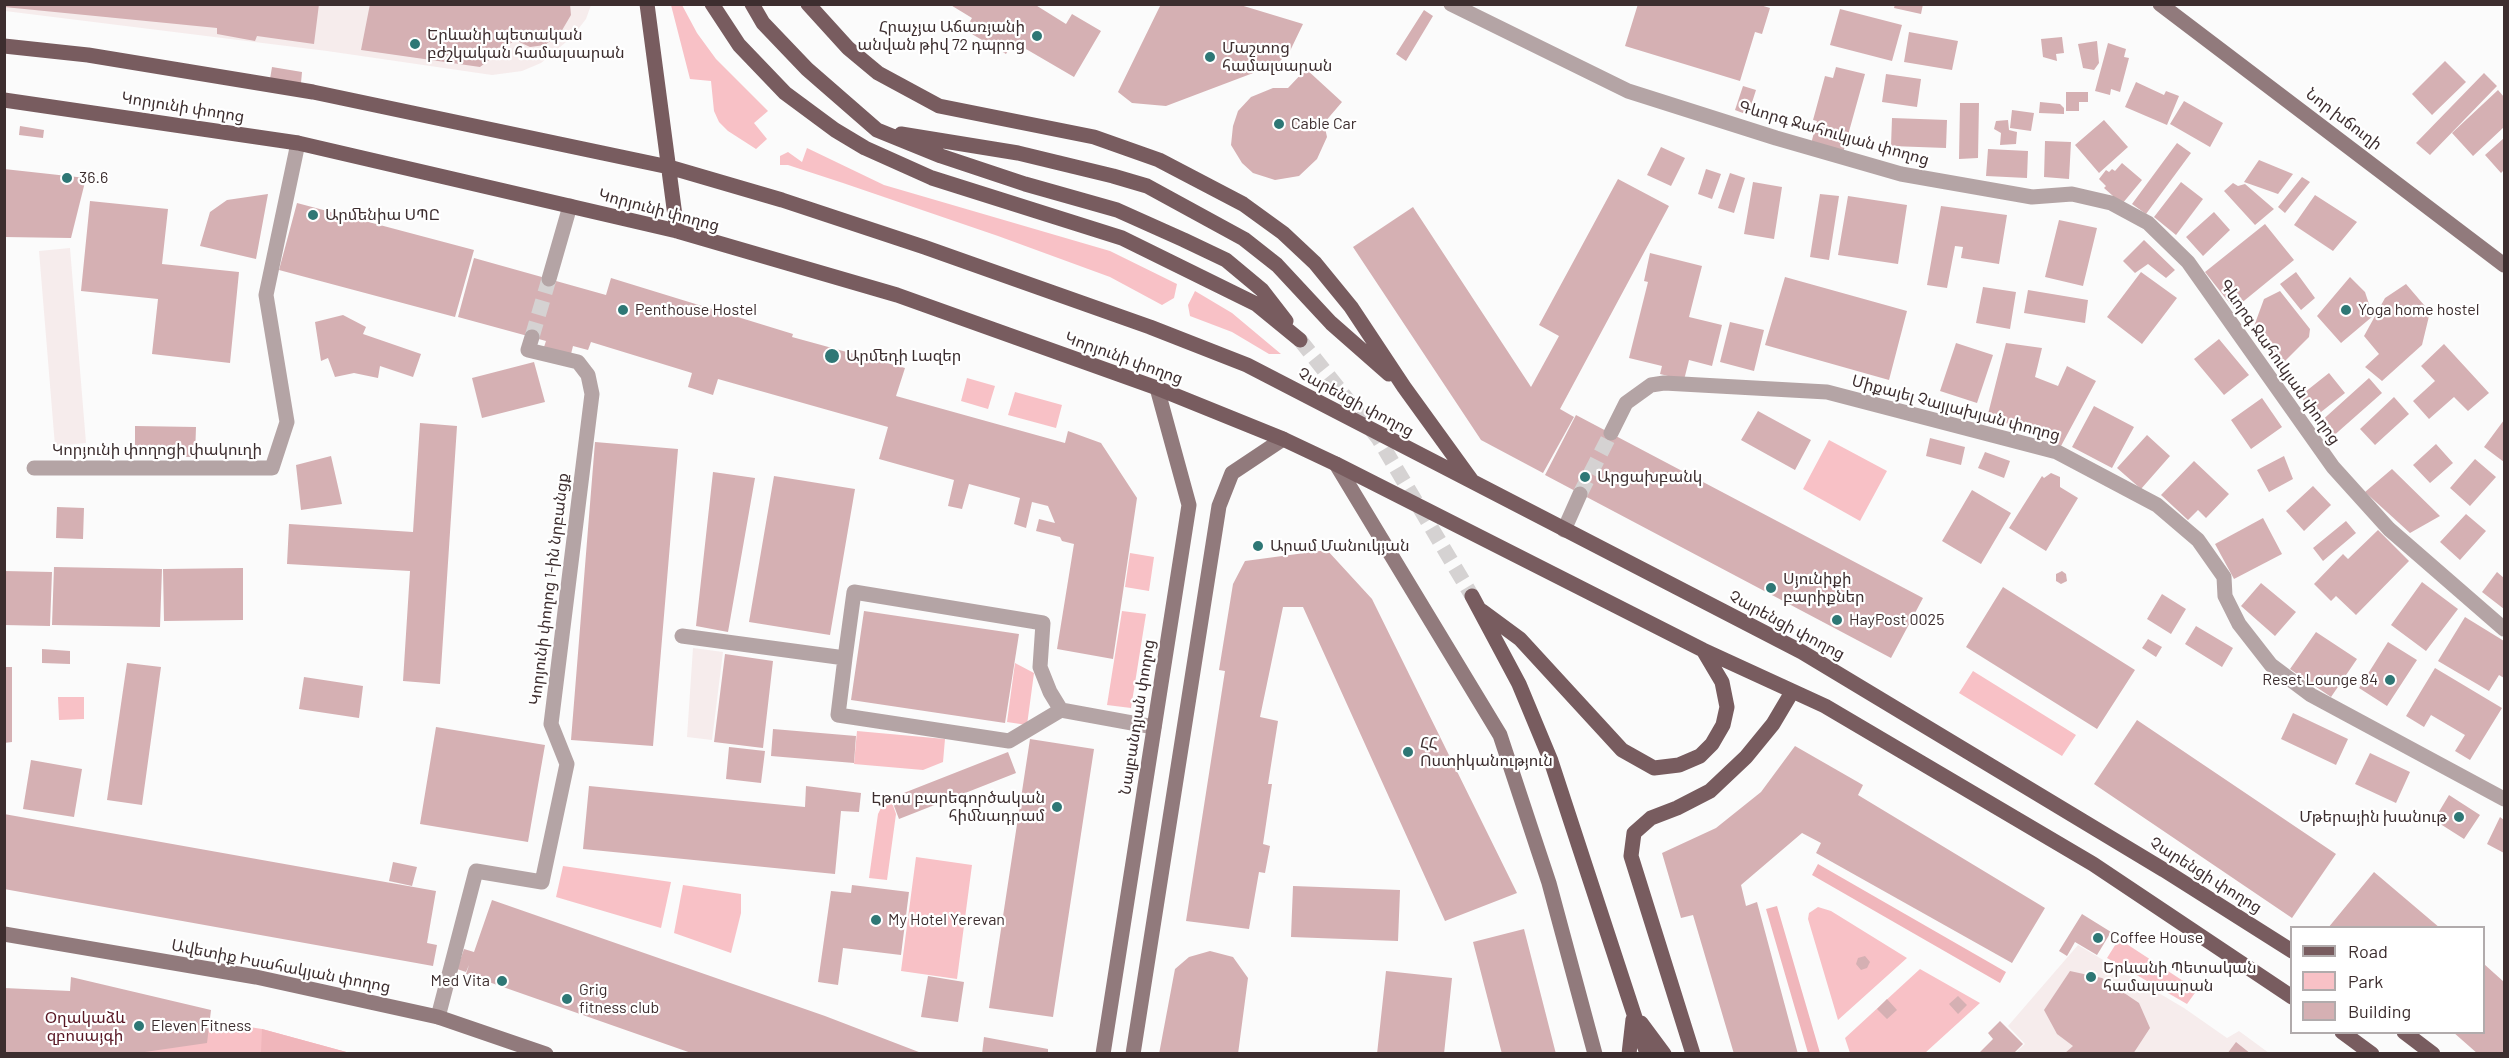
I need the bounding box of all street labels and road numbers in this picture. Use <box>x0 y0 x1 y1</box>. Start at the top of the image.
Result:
street label: Նոր խճուղի <box>2302 84 2386 154</box>
street label: Կորյունի փողոց <box>120 88 246 126</box>
street label: Գևորգ Ջահուկյան փողոց <box>1737 97 1931 169</box>
street label: Կորյունի փողոց <box>596 185 722 235</box>
street label: Գևորգ Ջահուկյան փողոց <box>2216 276 2344 448</box>
street label: Կորյունի փողոց <box>1062 328 1186 388</box>
street label: Չարենցի փողոց <box>1295 363 1417 441</box>
street label: Միքայել Չայլախյան փողոց <box>1850 371 2062 445</box>
street label: Կորյունի փողոցի փակուղի <box>52 440 262 460</box>
street label: Կորյունի փողոց 1-ին նրբանցք <box>525 472 573 706</box>
street label: Չարենցի փողոց <box>1726 586 1848 664</box>
street label: Նալբանդյան փողոց <box>1115 638 1159 796</box>
street label: Չարենցի փողոց <box>2146 833 2266 917</box>
street label: Ավետիք Իսահակյան փողոց <box>170 935 392 997</box>

